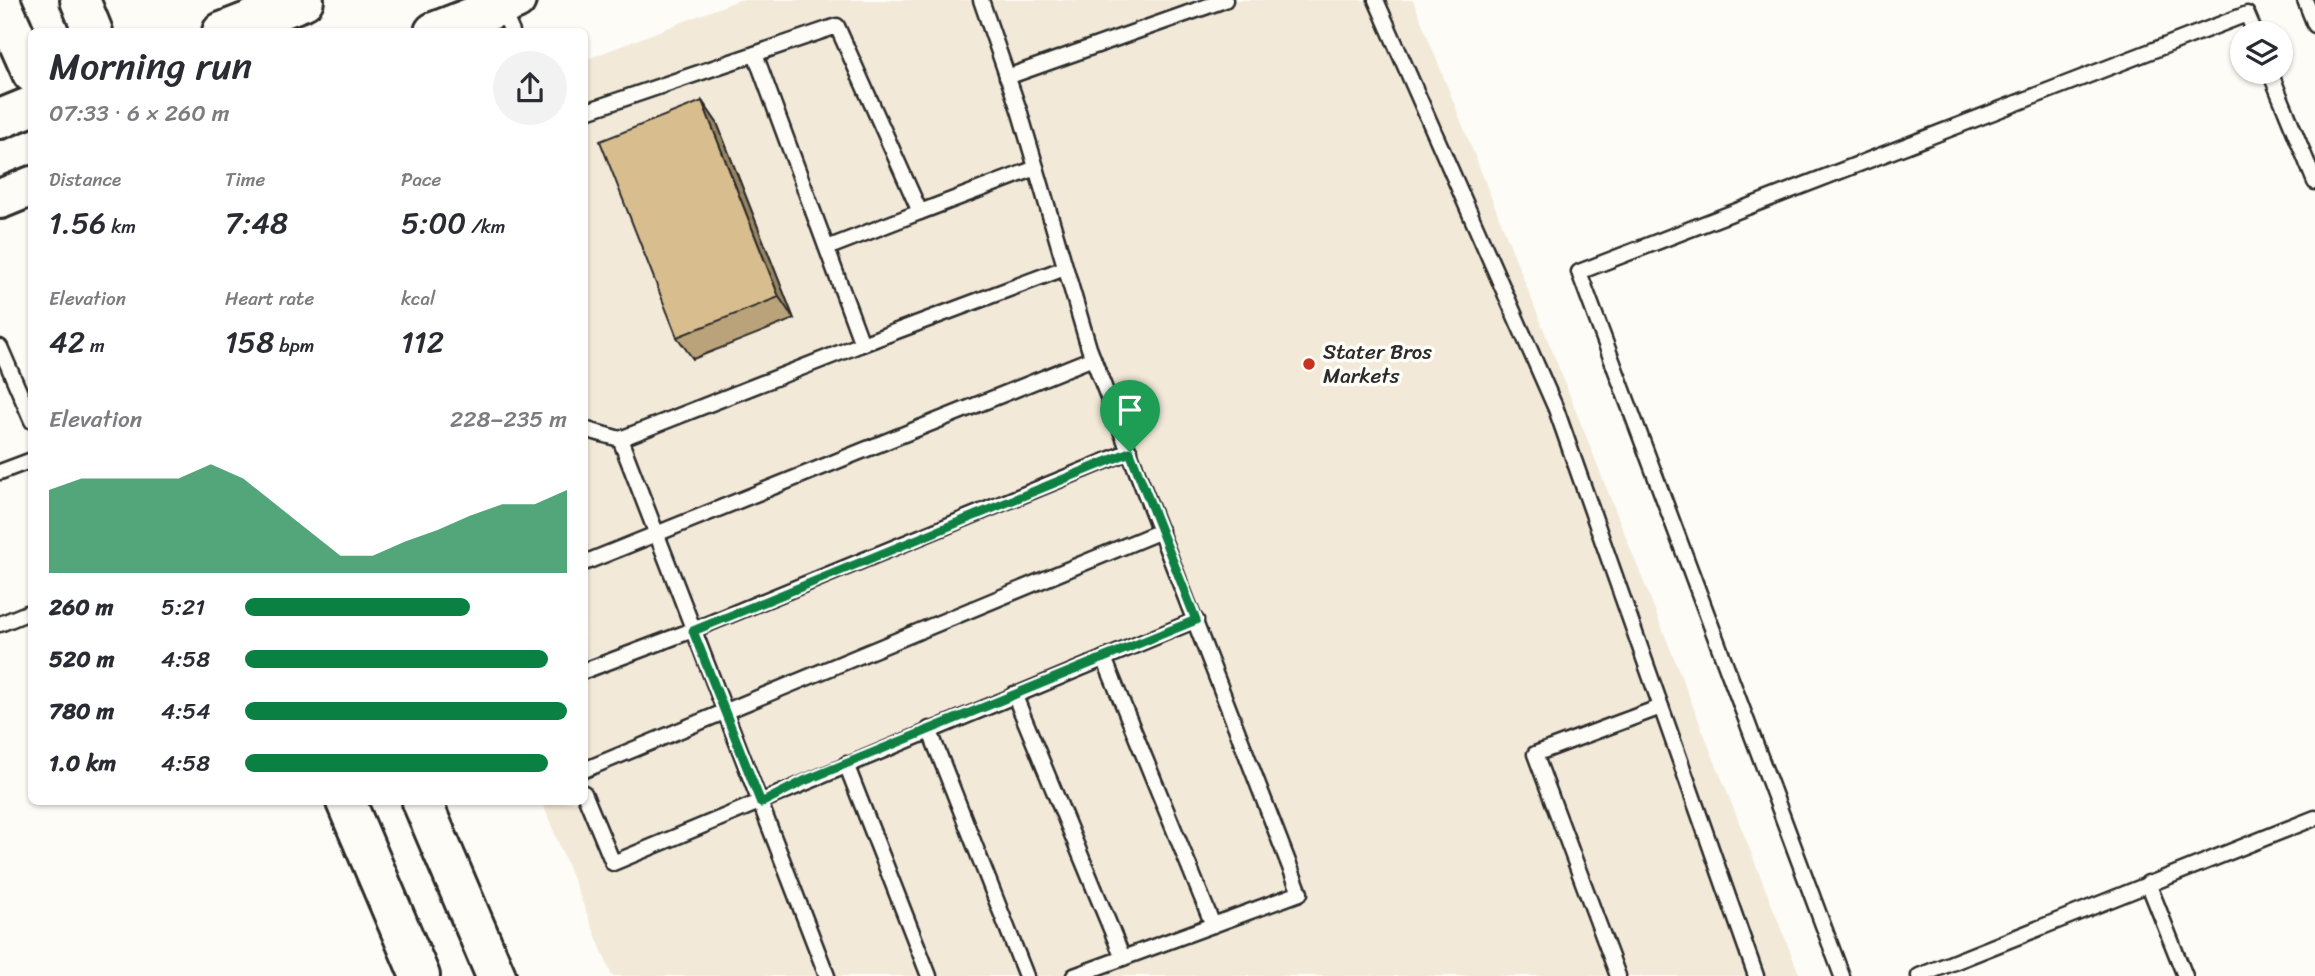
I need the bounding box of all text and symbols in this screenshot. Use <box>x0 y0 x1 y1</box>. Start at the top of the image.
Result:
map controls <box>2230 21 2293 84</box>
button: layers <box>2230 21 2293 84</box>
text: Morning run <box>49 33 252 100</box>
button: share <box>493 51 567 125</box>
text: 07:33 · 6 × 260 m <box>49 93 229 134</box>
text: Distance <box>49 163 121 196</box>
text: Time <box>225 163 265 196</box>
text: Pace <box>401 163 441 196</box>
text: 1.56 <box>49 196 106 250</box>
text: 7:48 <box>225 196 288 250</box>
text: 5:00 <box>401 196 466 250</box>
text: km <box>106 210 136 243</box>
text: /km <box>466 210 505 243</box>
text: Elevation <box>49 282 126 315</box>
text: Heart rate <box>225 282 314 315</box>
text: kcal <box>401 282 436 315</box>
text: 42 <box>49 315 85 369</box>
text: 158 <box>225 315 274 369</box>
text: 112 <box>401 315 444 369</box>
text: m <box>85 329 105 362</box>
text: bpm <box>274 329 314 362</box>
place label: Stater Bros Markets <box>1323 333 1432 395</box>
marker: Stater Bros Markets <box>1301 356 1317 372</box>
pin <box>1100 380 1160 452</box>
icon: arrive <box>1111 391 1149 429</box>
text: Elevation <box>49 399 142 440</box>
text: 228–235 m <box>450 399 567 440</box>
text: 260 m <box>49 587 114 628</box>
text: 5:21 <box>161 587 205 628</box>
text: 520 m <box>49 639 115 680</box>
text: 4:58 <box>161 639 210 680</box>
text: 780 m <box>49 691 114 732</box>
text: 4:54 <box>161 691 211 732</box>
text: 1.0 km <box>49 743 116 784</box>
text: 4:58 <box>161 743 210 784</box>

